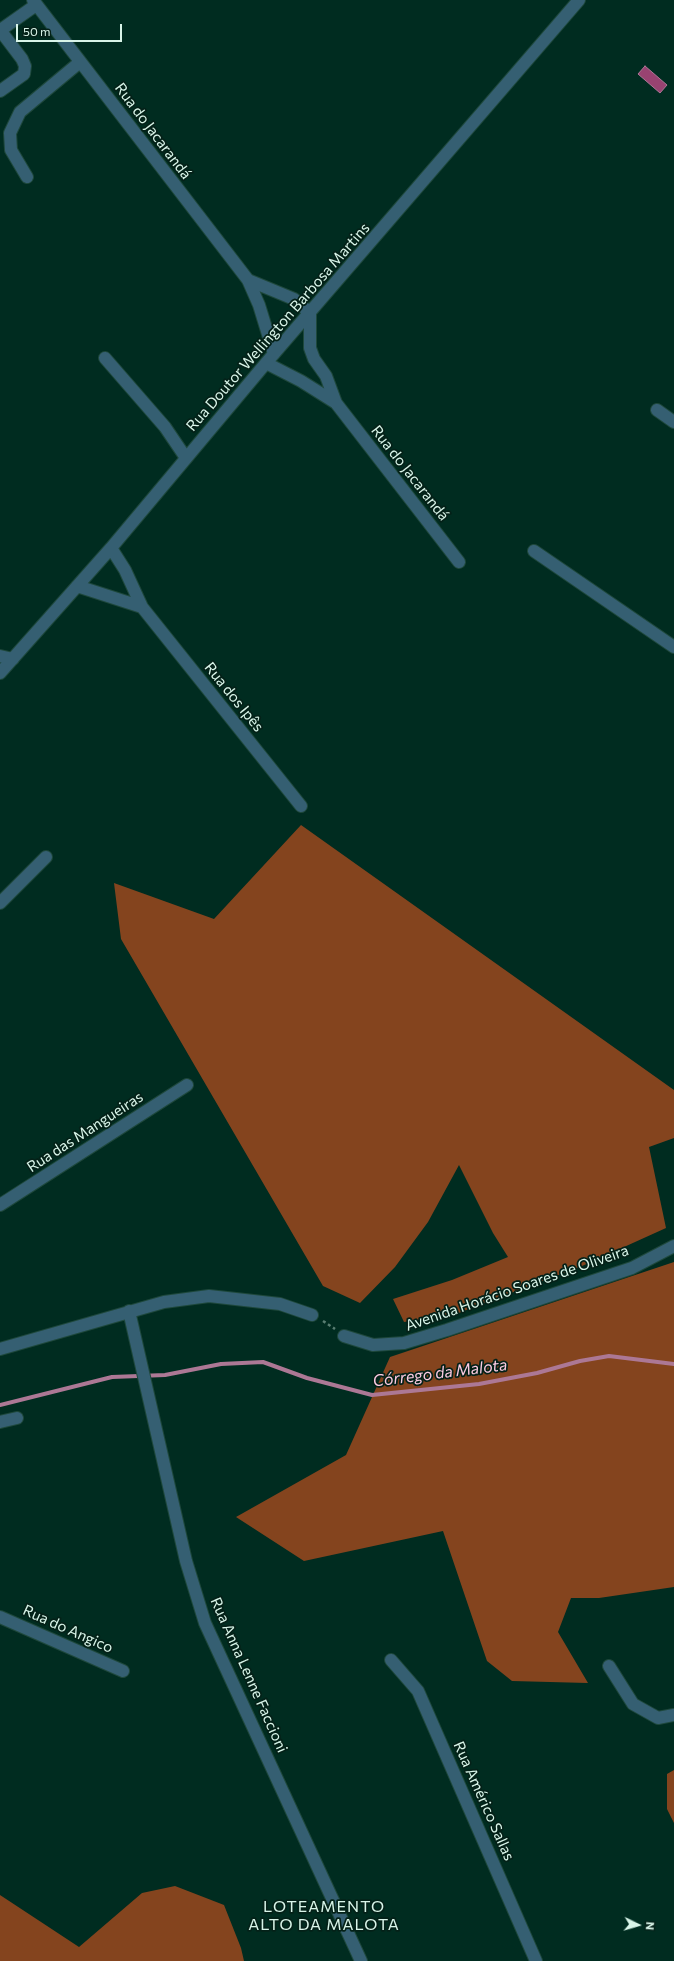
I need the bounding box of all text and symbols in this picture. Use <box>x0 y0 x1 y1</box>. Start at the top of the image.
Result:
scale bar <box>18 16 124 42</box>
text: 50 m <box>23 24 51 38</box>
street label: Rua do Jacarandá <box>111 79 195 183</box>
street label: Rua Doutor Wellington Barbosa Martins <box>183 219 373 435</box>
street label: Rua do Jacarandá <box>367 422 453 524</box>
street label: Rua dos Ipês <box>201 659 267 735</box>
street label: Rua das Mangueiras <box>24 1088 146 1176</box>
street label: Avenida Horácio Soares de Oliveira <box>403 1241 631 1335</box>
water label: Córrego da Malota <box>372 1355 508 1391</box>
street label: Rua Anna Lenne Faccioni <box>207 1595 291 1755</box>
street label: Rua do Angico <box>20 1601 116 1657</box>
street label: Rua Américo Sallas <box>450 1739 518 1863</box>
district label: LOTEAMENTO ALTO DA MALOTA <box>248 1897 400 1935</box>
north arrow <box>618 1905 658 1945</box>
text: N <box>644 1921 657 1931</box>

